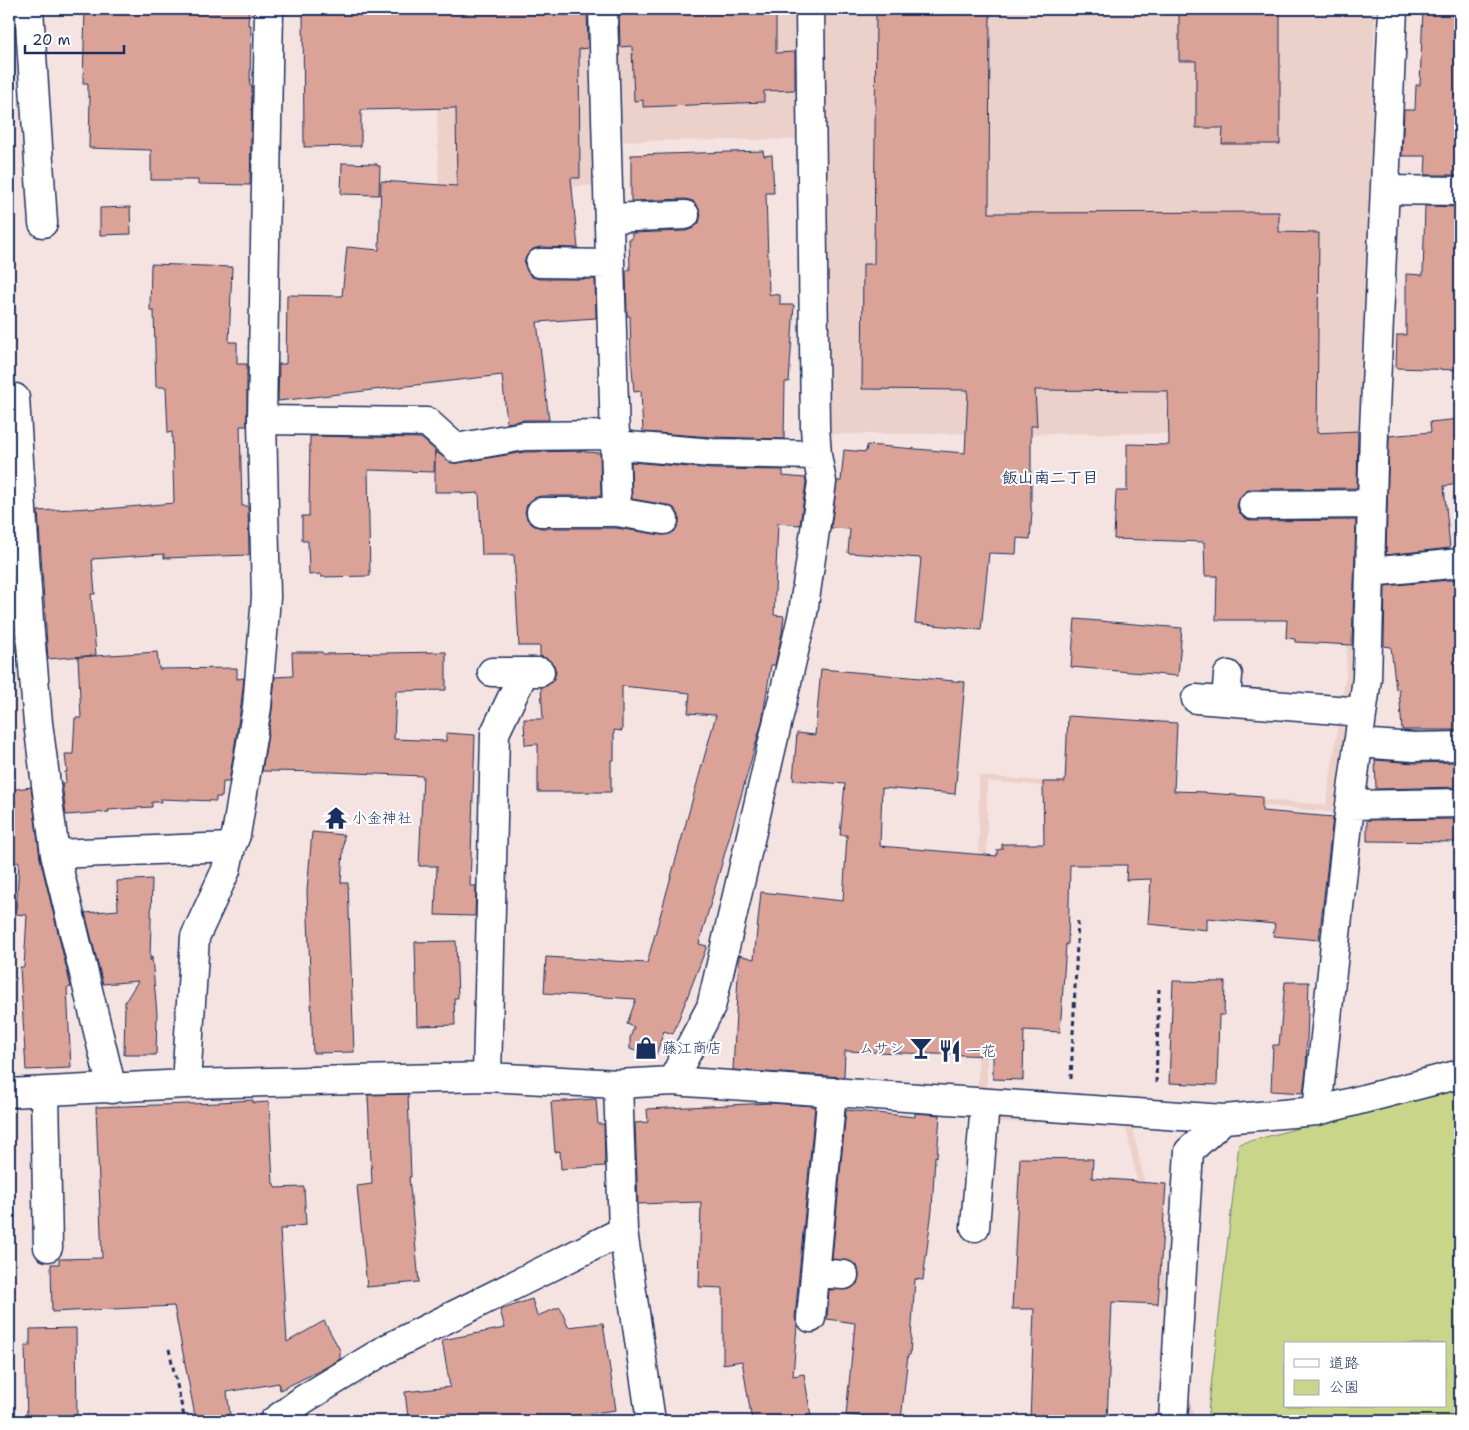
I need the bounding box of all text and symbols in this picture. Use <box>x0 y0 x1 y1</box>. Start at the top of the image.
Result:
scale bar <box>25 22 124 54</box>
text: 20 m <box>32 30 71 50</box>
district label: 飯山南二丁目 <box>1002 467 1098 488</box>
temple icon: 小金神社 <box>323 805 349 831</box>
place label: 小金神社 <box>352 808 412 828</box>
shop icon: 藤江商店 <box>633 1035 659 1061</box>
bar icon: ムサシ <box>908 1035 934 1061</box>
place label: 藤江商店 <box>662 1038 722 1058</box>
place label: ムサシ <box>859 1038 904 1058</box>
restaurant icon: 一花 <box>937 1038 963 1064</box>
place label: 一花 <box>966 1041 996 1061</box>
legend <box>1284 1342 1446 1408</box>
text: 道路 <box>1329 1353 1359 1373</box>
text: 公園 <box>1329 1377 1359 1397</box>

